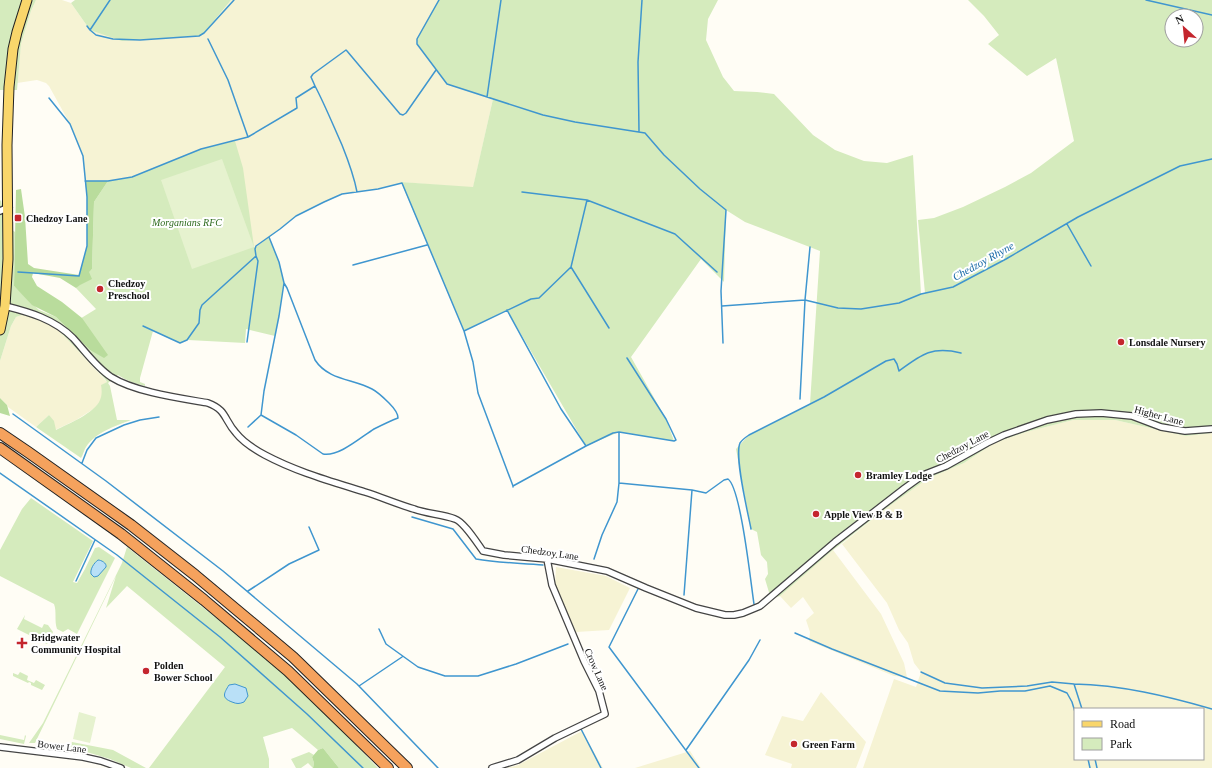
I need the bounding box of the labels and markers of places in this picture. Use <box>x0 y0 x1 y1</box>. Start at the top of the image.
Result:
marker: Chedzoy Lane <box>13 213 23 223</box>
place label: Chedzoy Lane <box>26 213 88 224</box>
place label: Chedzoy Preschool <box>108 278 150 301</box>
marker: Chedzoy Preschool <box>95 284 105 294</box>
marker: Lonsdale Nursery <box>1116 337 1126 347</box>
place label: Lonsdale Nursery <box>1129 337 1205 348</box>
marker: Bramley Lodge <box>853 470 863 480</box>
place label: Bramley Lodge <box>866 470 932 481</box>
marker: Apple View B & B <box>811 509 821 519</box>
place label: Apple View B & B <box>824 509 903 520</box>
place label: Bridgwater Community Hospital <box>31 632 121 655</box>
marker: Bridgwater Community Hospital <box>16 637 28 649</box>
place label: Polden Bower School <box>154 660 213 683</box>
marker: Polden Bower School <box>141 666 151 676</box>
marker: Green Farm <box>789 739 799 749</box>
place label: Green Farm <box>802 739 856 750</box>

